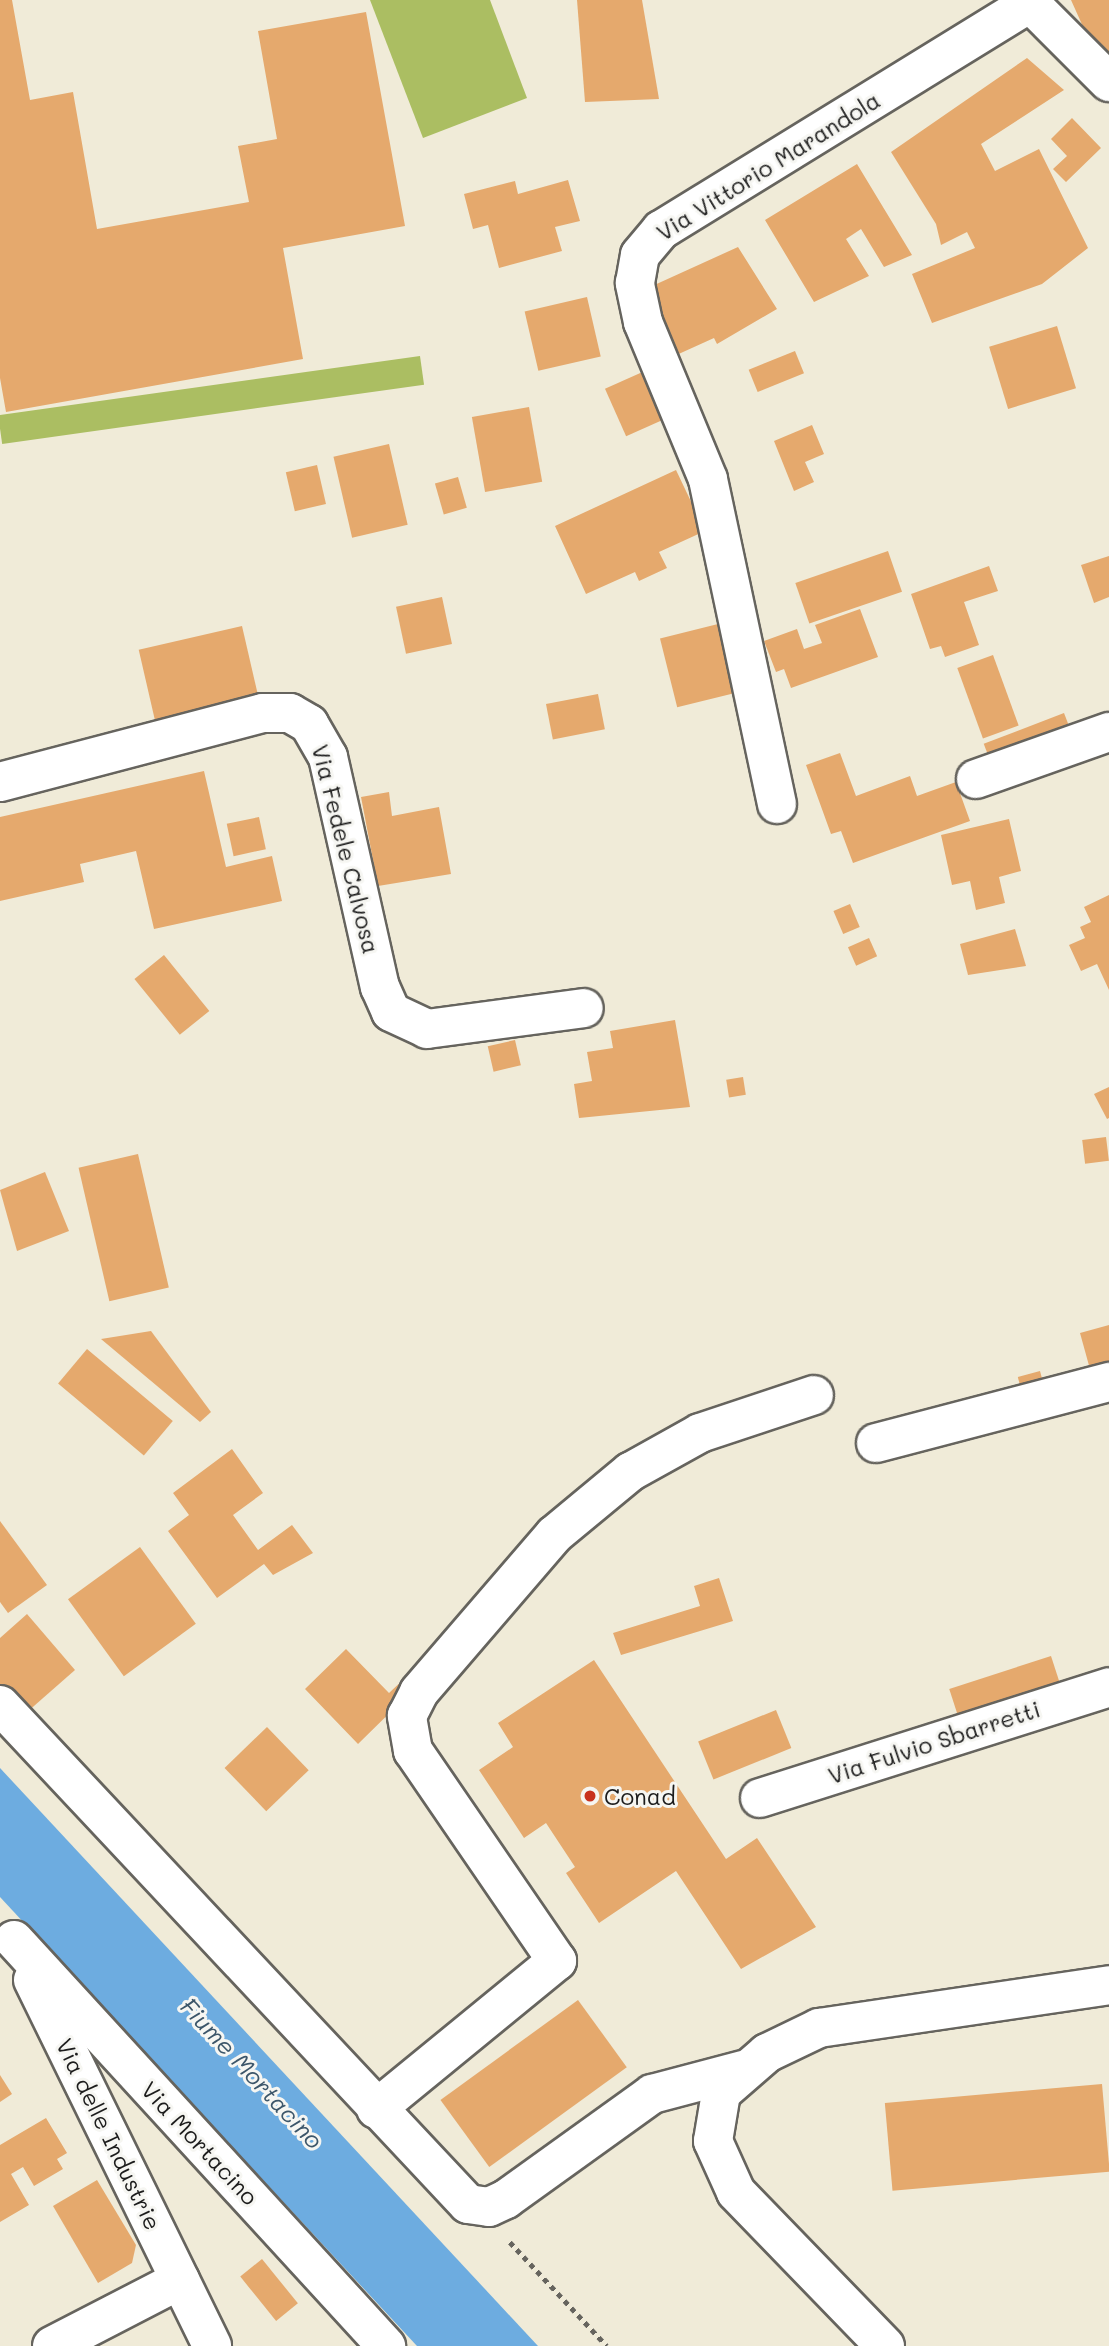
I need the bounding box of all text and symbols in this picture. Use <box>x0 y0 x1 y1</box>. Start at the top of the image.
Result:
street label: Via Vittorio Marandola <box>651 86 885 246</box>
street label: Via Fedele Calvosa <box>307 742 385 956</box>
street label: Via Fulvio Sbarretti <box>824 1695 1044 1789</box>
place label: Conad <box>604 1782 676 1810</box>
marker: Conad <box>582 1788 598 1804</box>
water label: Fiume Mortacino <box>175 1992 329 2154</box>
street label: Via delle Industrie <box>51 2034 167 2234</box>
street label: Via Mortacino <box>136 2076 264 2210</box>

